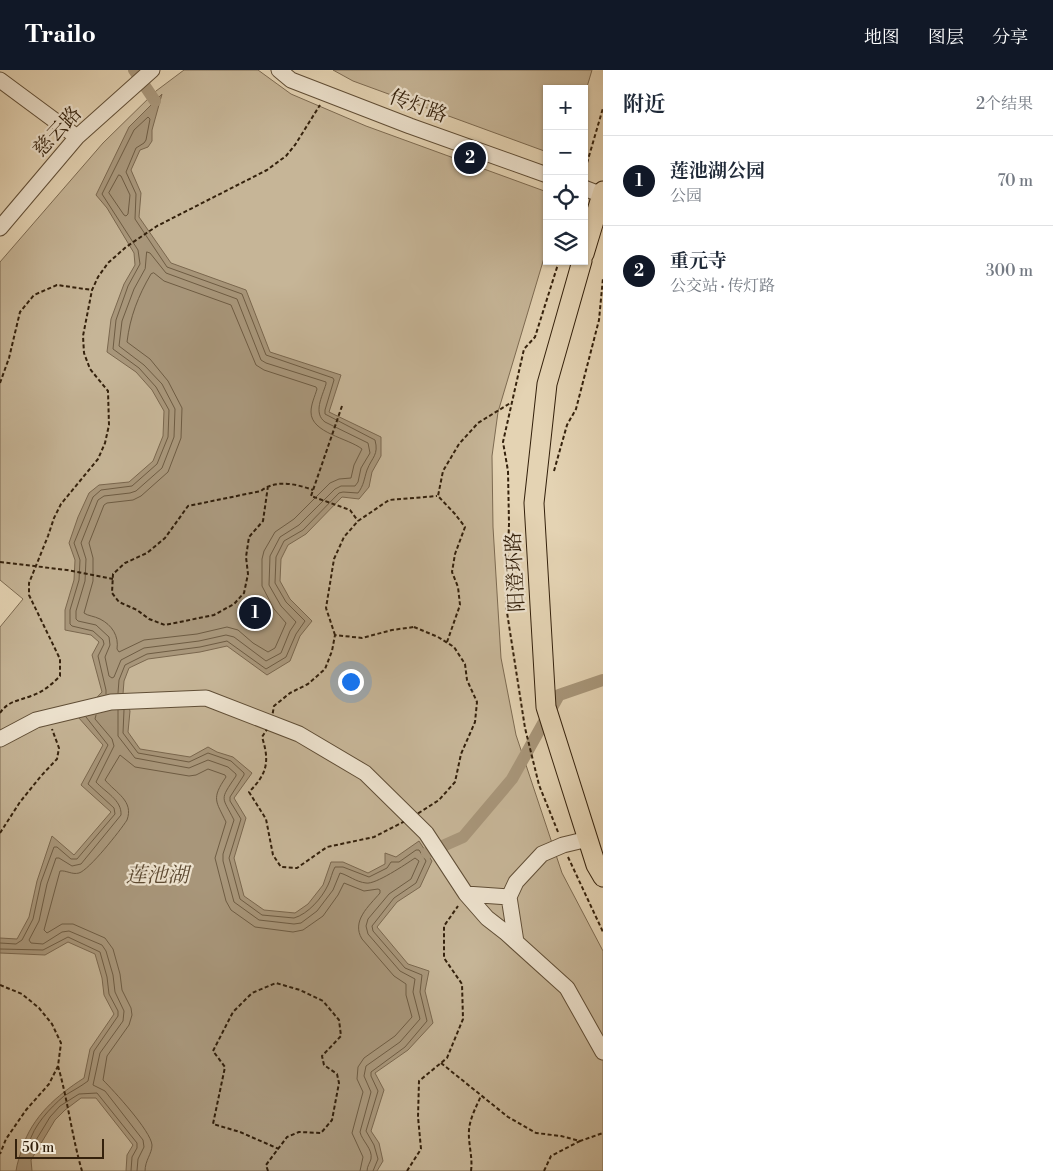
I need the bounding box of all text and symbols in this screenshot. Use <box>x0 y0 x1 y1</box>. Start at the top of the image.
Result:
text: Trailo <box>25 20 96 50</box>
text: 地图 <box>864 26 900 49</box>
text: 图层 <box>928 26 964 49</box>
text: 分享 <box>992 26 1028 49</box>
street label: 传灯路 <box>386 85 450 129</box>
map controls <box>543 85 588 265</box>
button: + <box>543 85 588 130</box>
text: 附近 <box>623 92 665 118</box>
text: 2个结果 <box>976 94 1033 114</box>
street label: 慈云路 <box>28 102 88 162</box>
button: − <box>543 130 588 175</box>
pin: 2 <box>454 139 486 177</box>
text: 莲池湖公园 <box>670 159 765 183</box>
text: 1 <box>635 171 643 191</box>
text: 70 m <box>997 171 1033 191</box>
button: locate <box>543 175 588 220</box>
text: 公园 <box>670 186 702 206</box>
button: layers <box>543 220 588 265</box>
text: 重元寺 <box>670 249 727 273</box>
text: 2 <box>634 261 644 281</box>
text: 300 m <box>986 261 1033 281</box>
text: 公交站 · 传灯路 <box>670 276 775 296</box>
street label: 阳澄环路 <box>501 531 531 613</box>
pin: 1 <box>239 594 271 632</box>
your location <box>338 669 364 695</box>
water label: 莲池湖 <box>126 863 192 889</box>
scale bar <box>15 1136 104 1159</box>
text: 50 m <box>22 1139 54 1157</box>

